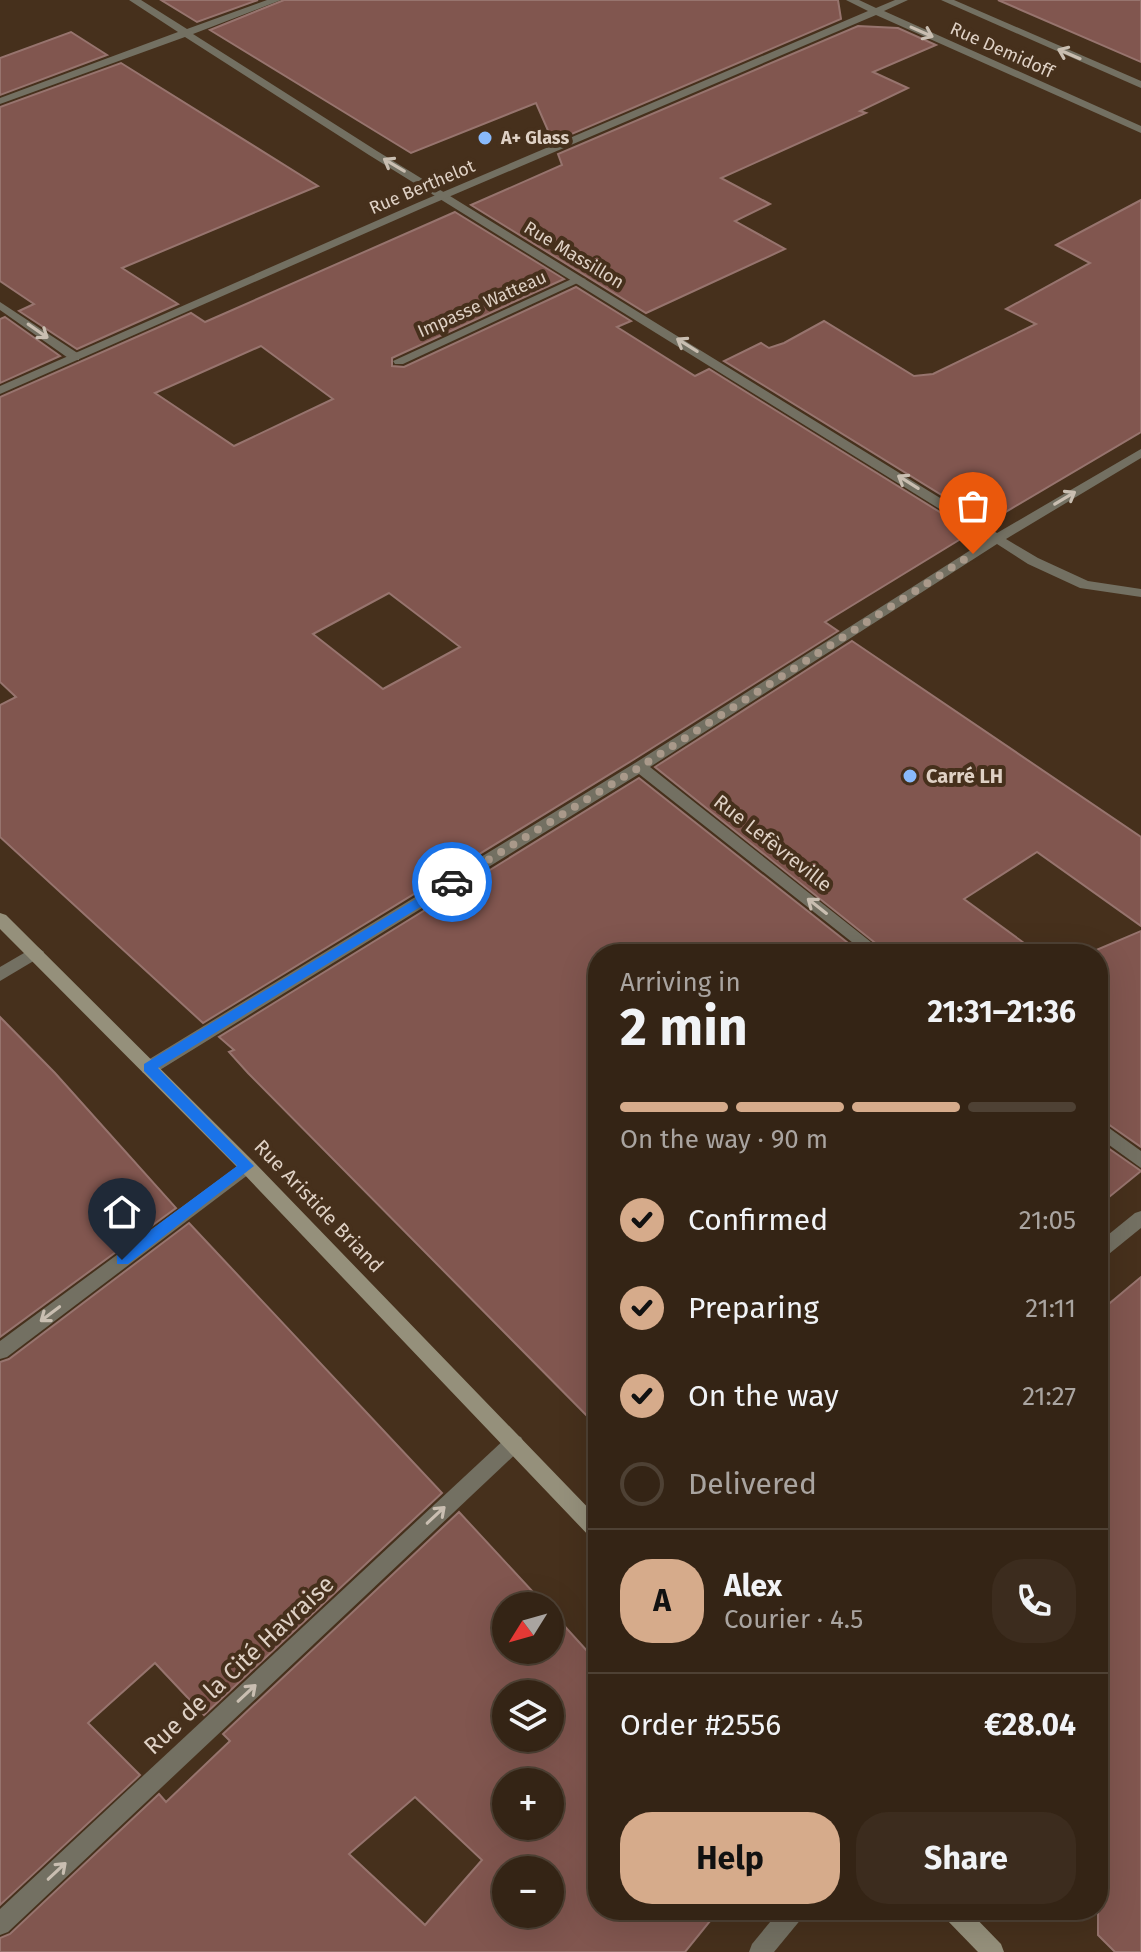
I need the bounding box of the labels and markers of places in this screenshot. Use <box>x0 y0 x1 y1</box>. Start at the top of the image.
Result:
place label: A+ Glass <box>500 127 569 149</box>
marker: A+ Glass <box>476 129 494 147</box>
pin <box>939 472 1007 554</box>
place label: Carré LH <box>926 764 1003 788</box>
marker: Carré LH <box>901 767 919 785</box>
pin <box>88 1178 156 1260</box>

